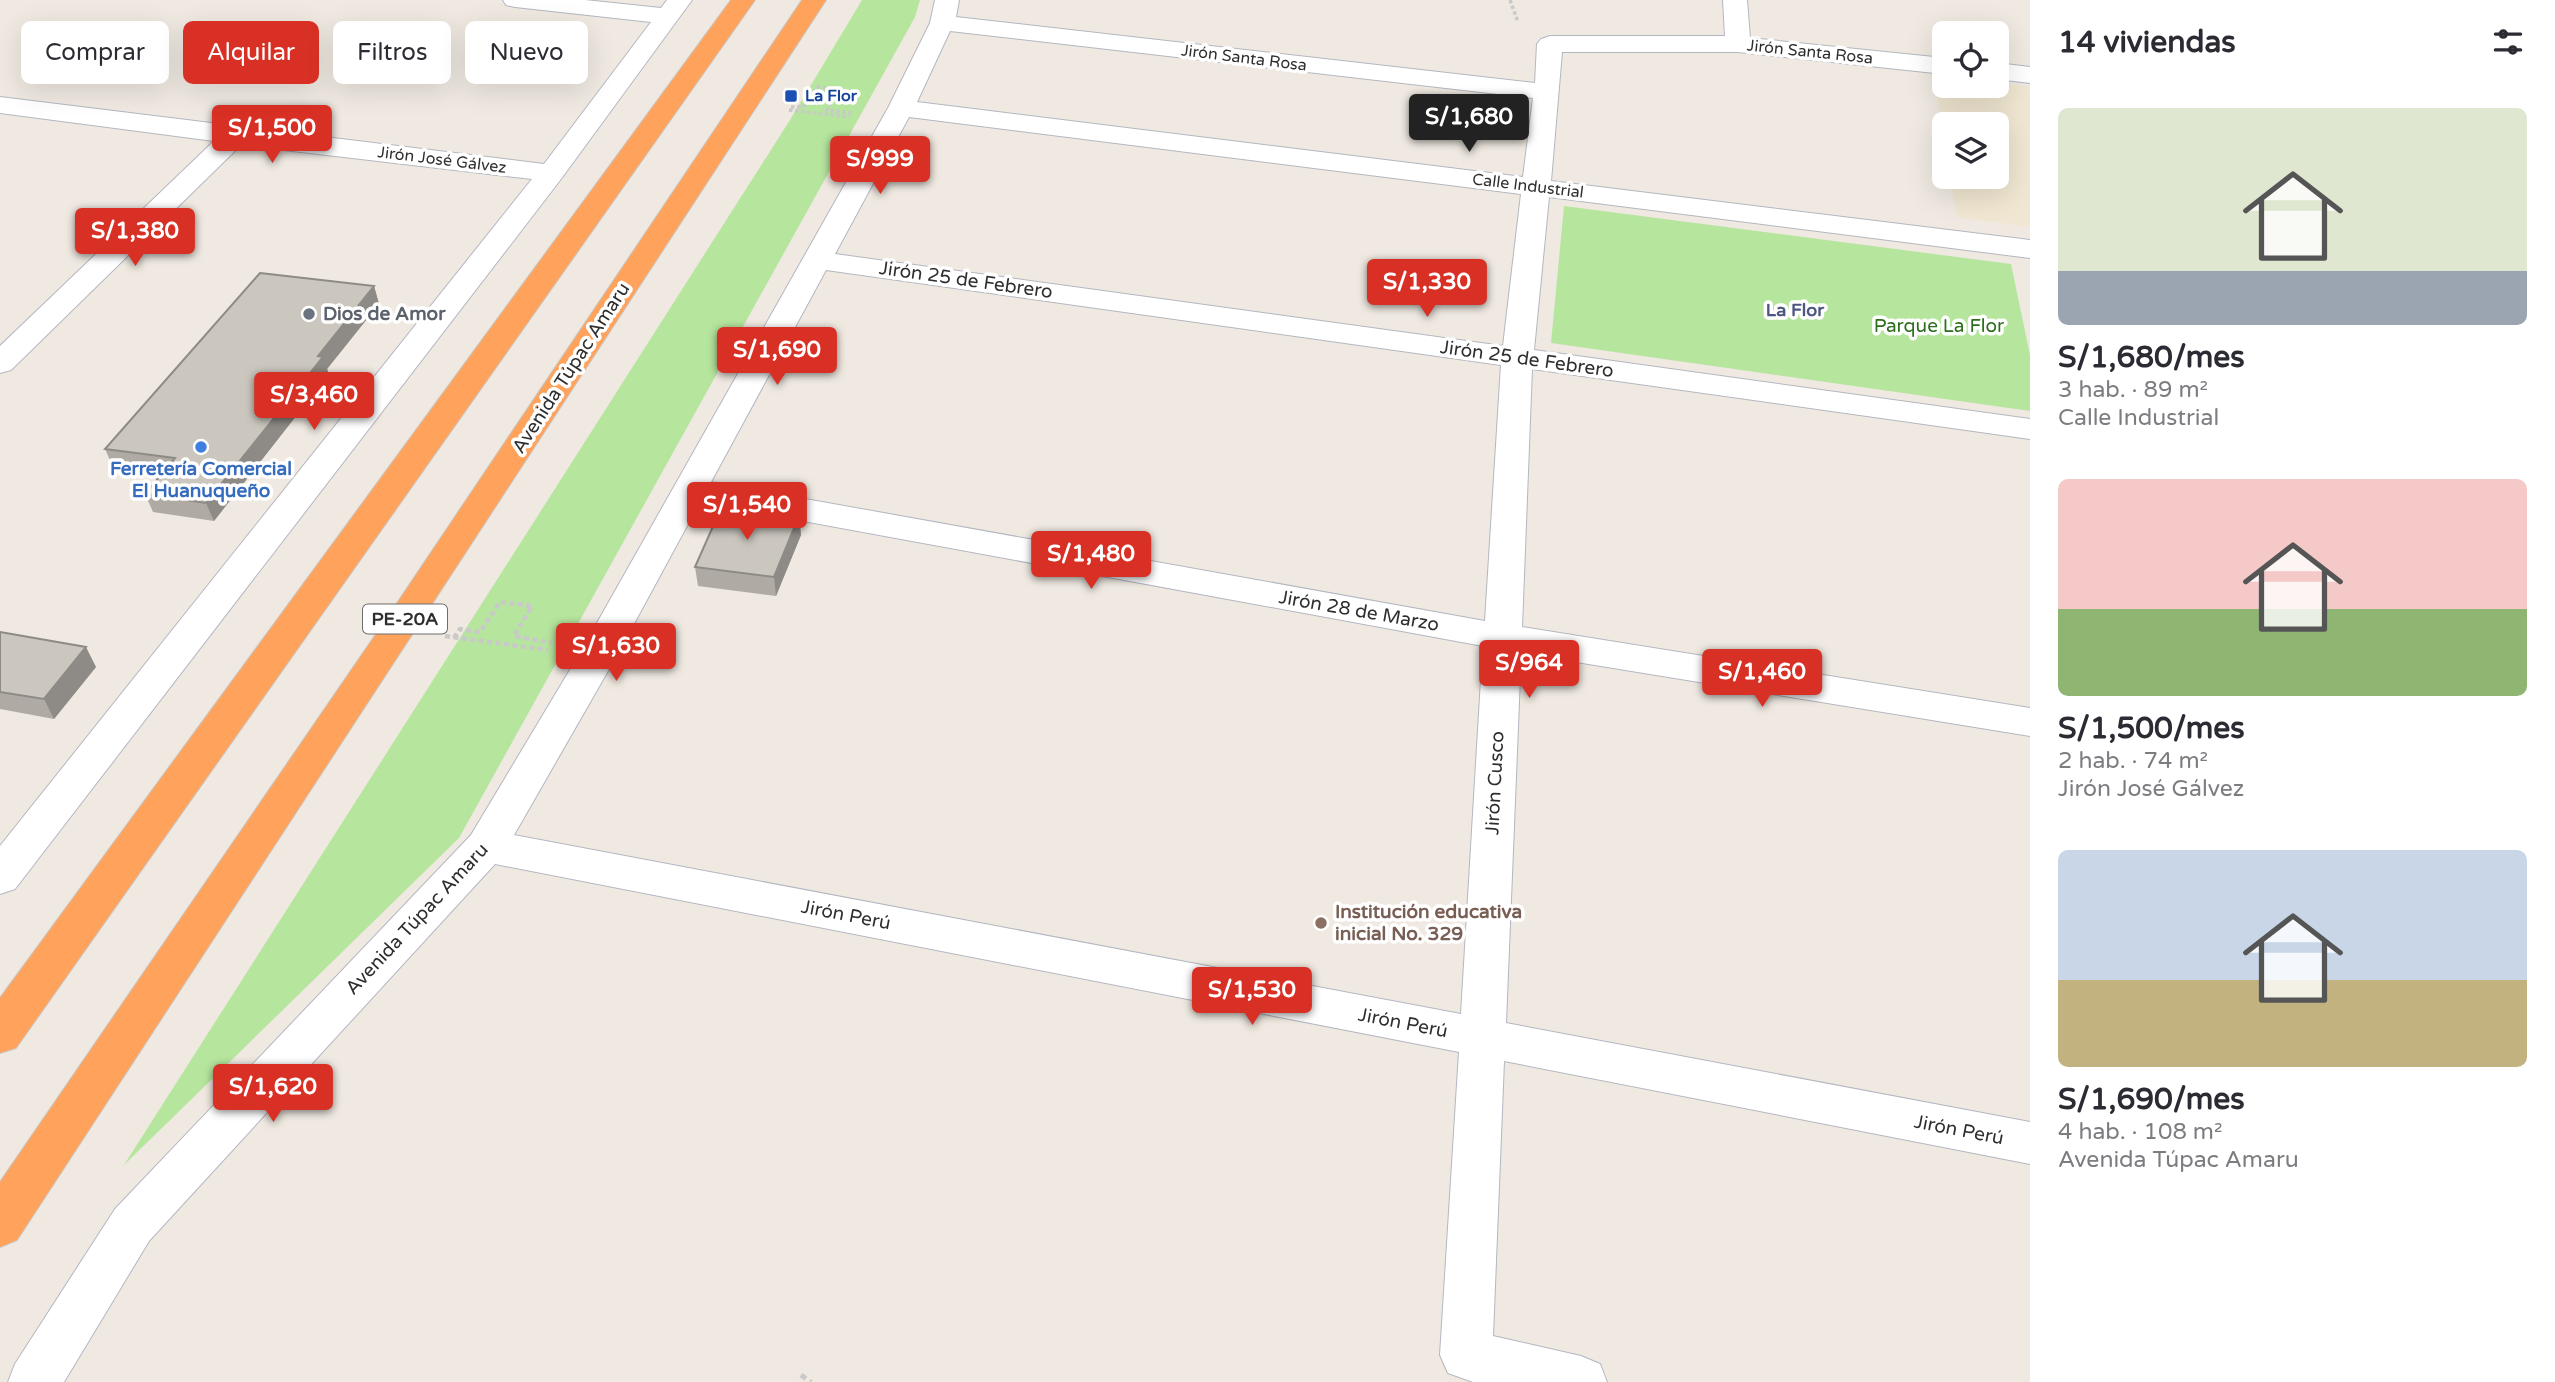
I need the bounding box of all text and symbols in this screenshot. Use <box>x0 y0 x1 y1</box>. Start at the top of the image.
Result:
chip: Comprar <box>21 21 169 84</box>
chip: Alquilar <box>183 21 319 84</box>
chip: Filtros <box>333 21 451 84</box>
chip: Nuevo <box>465 21 588 84</box>
map controls <box>1932 21 2009 189</box>
button: locate <box>1932 21 2009 98</box>
icon: filters <box>2489 23 2527 61</box>
text: 14 viviendas <box>2058 24 2236 61</box>
street label: Jirón Santa Rosa <box>1746 35 1874 69</box>
street label: Jirón Santa Rosa <box>1180 40 1308 76</box>
place label: La Flor <box>805 86 858 106</box>
marker: La Flor <box>783 88 799 104</box>
pin: S/1,680 <box>1404 94 1534 154</box>
text: S/1,680 <box>1425 103 1513 131</box>
pin: S/1,500 <box>207 106 337 165</box>
button: layers <box>1932 112 2009 189</box>
text: S/1,500 <box>228 114 316 142</box>
pin: S/999 <box>831 136 929 196</box>
street label: Jirón José Gálvez <box>376 142 508 178</box>
text: S/999 <box>846 145 914 173</box>
icon: home <box>2230 153 2356 279</box>
street label: Calle Industrial <box>1471 169 1585 203</box>
pin: S/1,380 <box>70 208 200 268</box>
text: S/1,380 <box>91 217 179 245</box>
street label: Jirón 25 de Febrero <box>878 257 1054 303</box>
pin: S/1,330 <box>1362 260 1492 319</box>
text: S/1,330 <box>1383 268 1471 296</box>
street label: Avenida Túpac Amaru <box>508 279 634 457</box>
district label: La Flor <box>1766 299 1825 321</box>
place label: Dios de Amor <box>323 303 446 325</box>
marker: Dios de Amor <box>301 306 317 322</box>
park label: Parque La Flor <box>1874 315 2005 337</box>
pin: S/1,690 <box>712 328 842 387</box>
text: S/1,690 <box>733 336 821 364</box>
street label: Jirón 25 de Febrero <box>1439 336 1615 382</box>
text: S/1,680/mes <box>2058 339 2245 376</box>
pin: S/3,460 <box>249 372 379 432</box>
text: 3 hab. · 89 m² <box>2058 376 2208 404</box>
text: S/3,460 <box>270 381 358 409</box>
text: Calle Industrial <box>2058 404 2219 432</box>
marker: Ferretería Comercial El Huanuqueño <box>193 439 209 455</box>
place label: Ferretería Comercial El Huanuqueño <box>110 458 292 503</box>
pin: S/1,540 <box>682 482 812 542</box>
text: S/1,540 <box>703 491 791 519</box>
icon: home <box>2230 524 2356 650</box>
pin: S/1,480 <box>1026 532 1156 591</box>
text: S/1,480 <box>1047 540 1135 568</box>
street label: Jirón 28 de Marzo <box>1277 586 1441 636</box>
road number: PE-20A <box>363 604 447 634</box>
pin: S/1,630 <box>551 624 681 683</box>
text: S/1,630 <box>572 632 660 660</box>
pin: S/964 <box>1480 640 1578 700</box>
text: S/964 <box>1495 649 1563 677</box>
pin: S/1,460 <box>1697 650 1827 709</box>
text: S/1,460 <box>1718 658 1806 686</box>
text: S/1,500/mes <box>2058 710 2245 747</box>
street label: Jirón Cusco <box>1481 731 1509 835</box>
text: 2 hab. · 74 m² <box>2058 747 2208 775</box>
text: Jirón José Gálvez <box>2058 775 2244 803</box>
street label: Avenida Túpac Amaru <box>341 839 493 999</box>
icon: home <box>2230 895 2356 1021</box>
street label: Jirón Perú <box>799 896 893 934</box>
place label: Institución educativa inicial No. 329 <box>1335 901 1522 945</box>
marker: Institución educativa inicial No. 329 <box>1313 915 1329 931</box>
pin: S/1,530 <box>1187 968 1317 1027</box>
text: S/1,530 <box>1208 976 1296 1004</box>
street label: Jirón Perú <box>1356 1004 1450 1042</box>
pin: S/1,620 <box>208 1064 338 1124</box>
text: S/1,620 <box>229 1073 317 1101</box>
text: S/1,690/mes <box>2058 1081 2245 1118</box>
street label: Jirón Perú <box>1912 1111 2006 1149</box>
text: 4 hab. · 108 m² <box>2058 1118 2223 1146</box>
text: Avenida Túpac Amaru <box>2058 1146 2299 1174</box>

